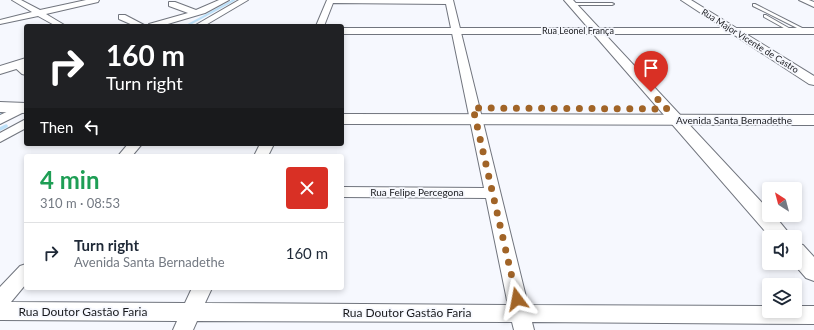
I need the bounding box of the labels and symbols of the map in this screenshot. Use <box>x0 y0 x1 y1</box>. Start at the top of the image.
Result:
street label: Rua Major Vicente de Castro <box>700 6 801 75</box>
street label: Rua Leonel França <box>542 25 614 36</box>
pin <box>634 51 668 92</box>
street label: Avenida Santa Bernadethe <box>676 114 792 126</box>
north arrow <box>762 182 802 222</box>
street label: Rua Felipe Percegona <box>370 186 464 198</box>
position arrow <box>496 278 538 320</box>
street label: Rua Doutor Gastão Faria <box>19 304 148 319</box>
street label: Rua Doutor Gastão Faria <box>343 305 472 320</box>

